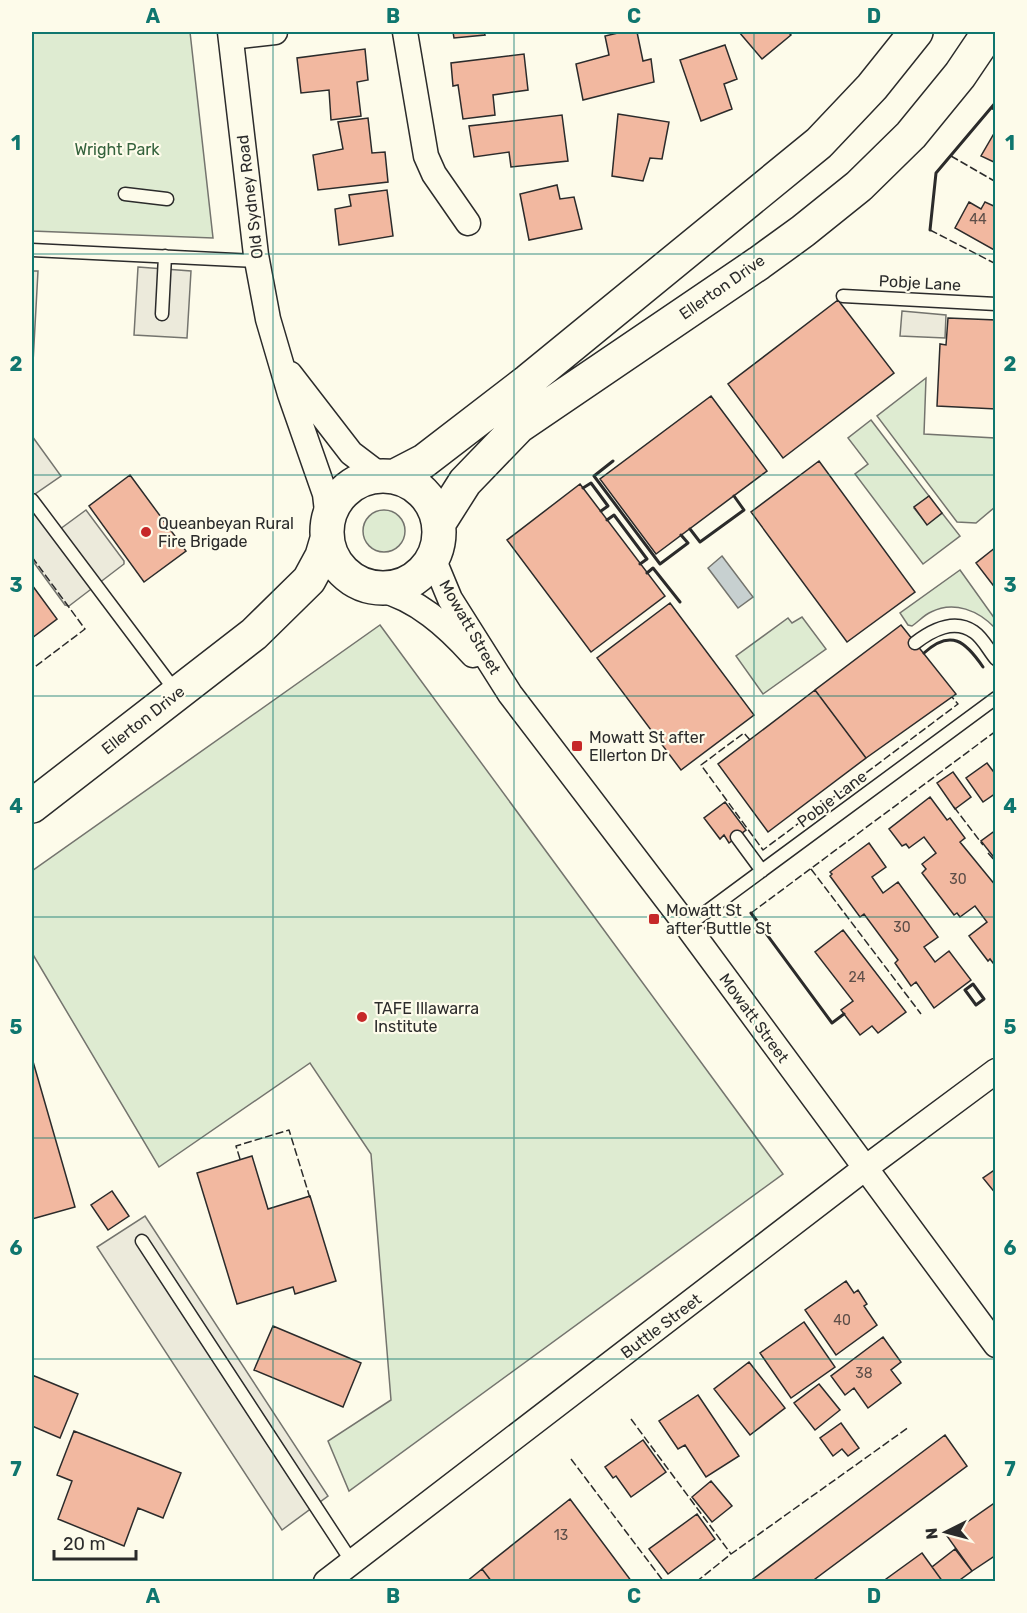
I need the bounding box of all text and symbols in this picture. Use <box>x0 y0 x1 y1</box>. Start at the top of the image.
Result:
text: A <box>146 4 161 28</box>
text: B <box>386 4 400 28</box>
text: C <box>627 4 641 28</box>
text: D <box>867 4 881 28</box>
text: 1 <box>11 131 21 155</box>
text: 1 <box>1005 131 1015 155</box>
street label: Old Sydney Road <box>233 134 267 260</box>
park label: Wright Park <box>74 140 160 159</box>
house number: 44 <box>969 211 987 228</box>
street label: Ellerton Drive <box>676 250 768 323</box>
street label: Pobje Lane <box>878 271 962 295</box>
text: 2 <box>10 352 23 376</box>
text: 2 <box>1004 352 1017 376</box>
place label: Queanbeyan Rural Fire Brigade <box>158 514 294 551</box>
marker: Queanbeyan Rural Fire Brigade <box>139 525 153 539</box>
text: 3 <box>9 573 23 597</box>
text: 3 <box>1003 573 1017 597</box>
street label: Mowatt Street <box>435 576 505 678</box>
street label: Ellerton Drive <box>98 682 188 758</box>
place label: Mowatt St after Ellerton Dr <box>589 728 705 765</box>
marker: Mowatt St after Ellerton Dr <box>570 739 584 753</box>
street label: Pobje Lane <box>793 767 871 831</box>
text: 4 <box>9 794 23 818</box>
text: 4 <box>1003 794 1017 818</box>
house number: 30 <box>949 871 967 888</box>
place label: Mowatt St after Buttle St <box>666 901 772 938</box>
marker: Mowatt St after Buttle St <box>647 912 661 926</box>
house number: 30 <box>893 919 911 936</box>
house number: 24 <box>849 969 866 986</box>
street label: Mowatt Street <box>715 970 793 1066</box>
place label: TAFE Illawarra Institute <box>374 999 479 1036</box>
marker: TAFE Illawarra Institute <box>355 1010 369 1024</box>
text: 5 <box>10 1015 23 1039</box>
text: 5 <box>1004 1015 1017 1039</box>
text: 6 <box>9 1236 23 1260</box>
text: 6 <box>1003 1236 1017 1260</box>
street label: Buttle Street <box>617 1290 705 1362</box>
house number: 40 <box>833 1312 851 1329</box>
house number: 38 <box>855 1365 873 1382</box>
text: 7 <box>10 1457 22 1481</box>
text: 7 <box>1004 1457 1016 1481</box>
north arrow <box>916 1502 976 1562</box>
scale bar <box>54 1523 136 1561</box>
house number: 13 <box>554 1527 568 1544</box>
text: N <box>922 1527 942 1540</box>
text: 20 m <box>63 1533 105 1555</box>
text: A <box>146 1584 161 1608</box>
text: B <box>386 1584 400 1608</box>
text: C <box>627 1584 641 1608</box>
text: D <box>867 1584 881 1608</box>

